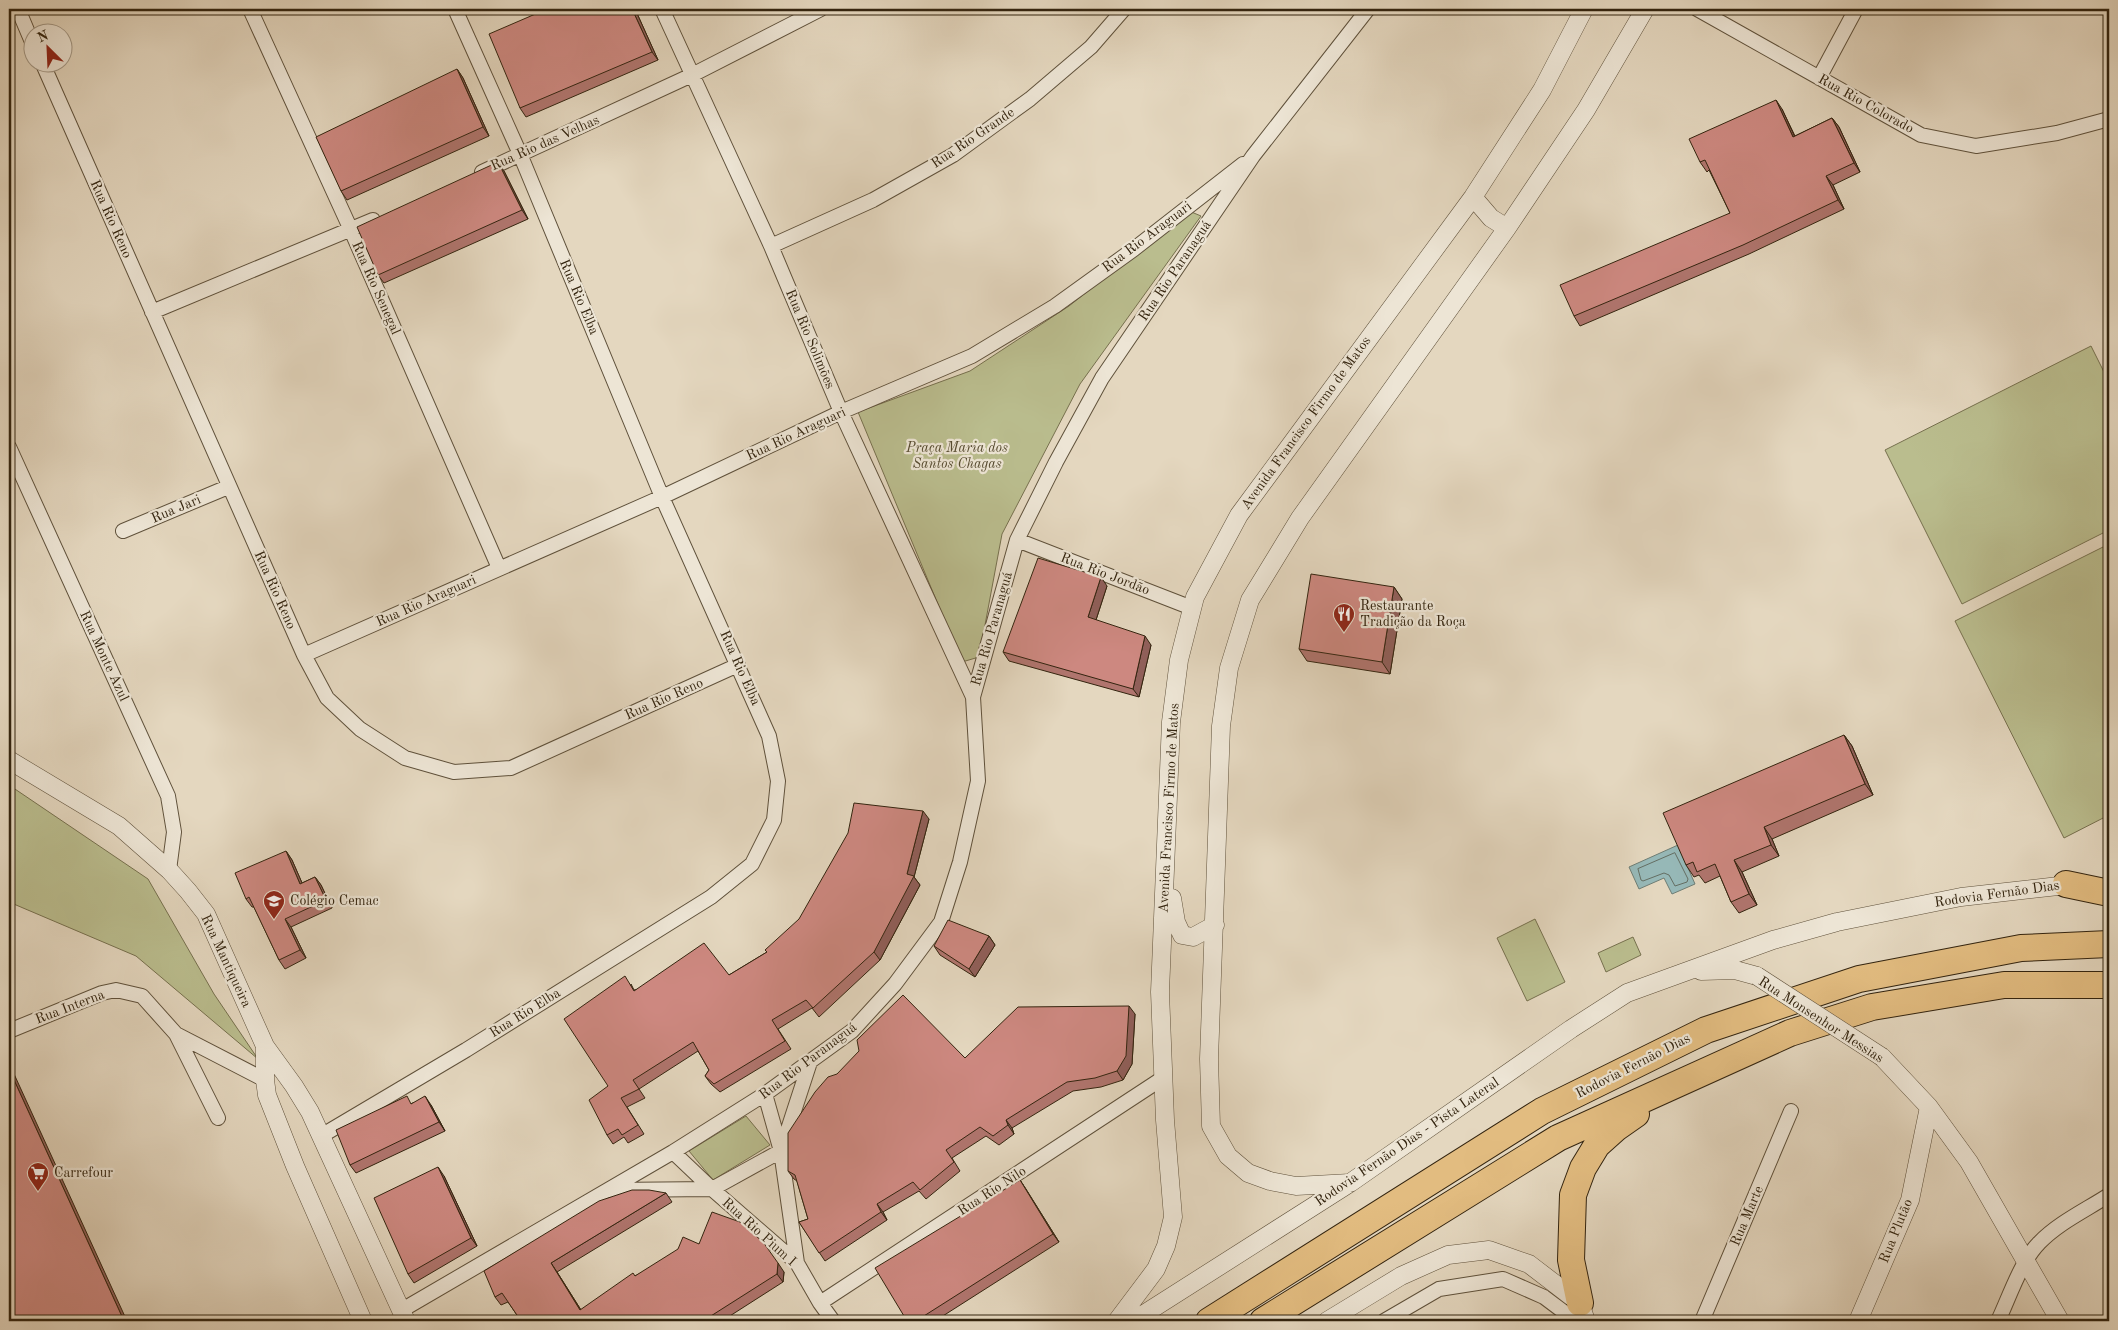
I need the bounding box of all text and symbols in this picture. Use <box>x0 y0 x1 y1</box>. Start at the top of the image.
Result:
north arrow <box>22 22 72 72</box>
text: N <box>35 28 51 46</box>
street label: Rua Rio Colorado <box>1816 72 1916 136</box>
street label: Rua Rio Grande <box>929 105 1017 171</box>
street label: Rua Rio das Velhas <box>488 113 602 173</box>
street label: Rua Rio Reno <box>88 178 134 260</box>
street label: Rua Rio Araguari <box>1100 199 1194 275</box>
street label: Rua Rio Paranaguá <box>1136 218 1214 324</box>
street label: Rua Rio Senegal <box>349 239 403 337</box>
street label: Rua Rio Elba <box>557 257 601 337</box>
street label: Rua Rio Solimões <box>783 287 837 391</box>
street label: Avenida Francisco Firmo de Matos <box>1239 334 1373 512</box>
street label: Rua Rio Araguari <box>744 405 848 463</box>
park label: Praça Maria dos Santos Chagas <box>905 441 1008 472</box>
street label: Rua Jari <box>149 492 203 526</box>
street label: Rua Rio Reno <box>252 549 298 631</box>
street label: Rua Rio Jordão <box>1058 551 1152 597</box>
street label: Rua Rio Paranaguá <box>969 570 1015 688</box>
street label: Rua Rio Araguari <box>374 573 478 629</box>
place label: Restaurante Tradição da Roça <box>1360 599 1466 629</box>
restaurant icon: Restaurante Tradição da Roça <box>1332 602 1356 633</box>
street label: Rua Monte Azul <box>77 609 131 704</box>
street label: Rua Rio Elba <box>717 628 763 708</box>
street label: Rua Rio Reno <box>623 676 705 722</box>
street label: Avenida Francisco Firmo de Matos <box>1157 703 1181 913</box>
street label: Rodovia Fernão Dias <box>1933 878 2061 910</box>
school or university icon: Colégio Cemac <box>262 889 286 920</box>
place label: Colégio Cemac <box>290 894 379 908</box>
street label: Rua Mantiqueira <box>198 912 254 1010</box>
street label: Rua Monsenhor Messias <box>1756 974 1886 1066</box>
street label: Rua Rio Elba <box>487 986 563 1040</box>
street label: Rua Interna <box>33 987 107 1027</box>
street label: Rua Rio Paranaguá <box>757 1020 859 1102</box>
street label: Rodovia Fernão Dias <box>1574 1031 1692 1101</box>
street label: Rodovia Fernão Dias - Pista Lateral <box>1312 1075 1502 1209</box>
supermarket icon: Carrefour <box>26 1161 50 1192</box>
street label: Rua Rio Nilo <box>955 1164 1029 1218</box>
place label: Carrefour <box>54 1166 113 1180</box>
street label: Rua Marte <box>1728 1184 1766 1248</box>
street label: Rua Rio Pium I <box>719 1195 799 1269</box>
street label: Rua Plutão <box>1877 1197 1915 1265</box>

